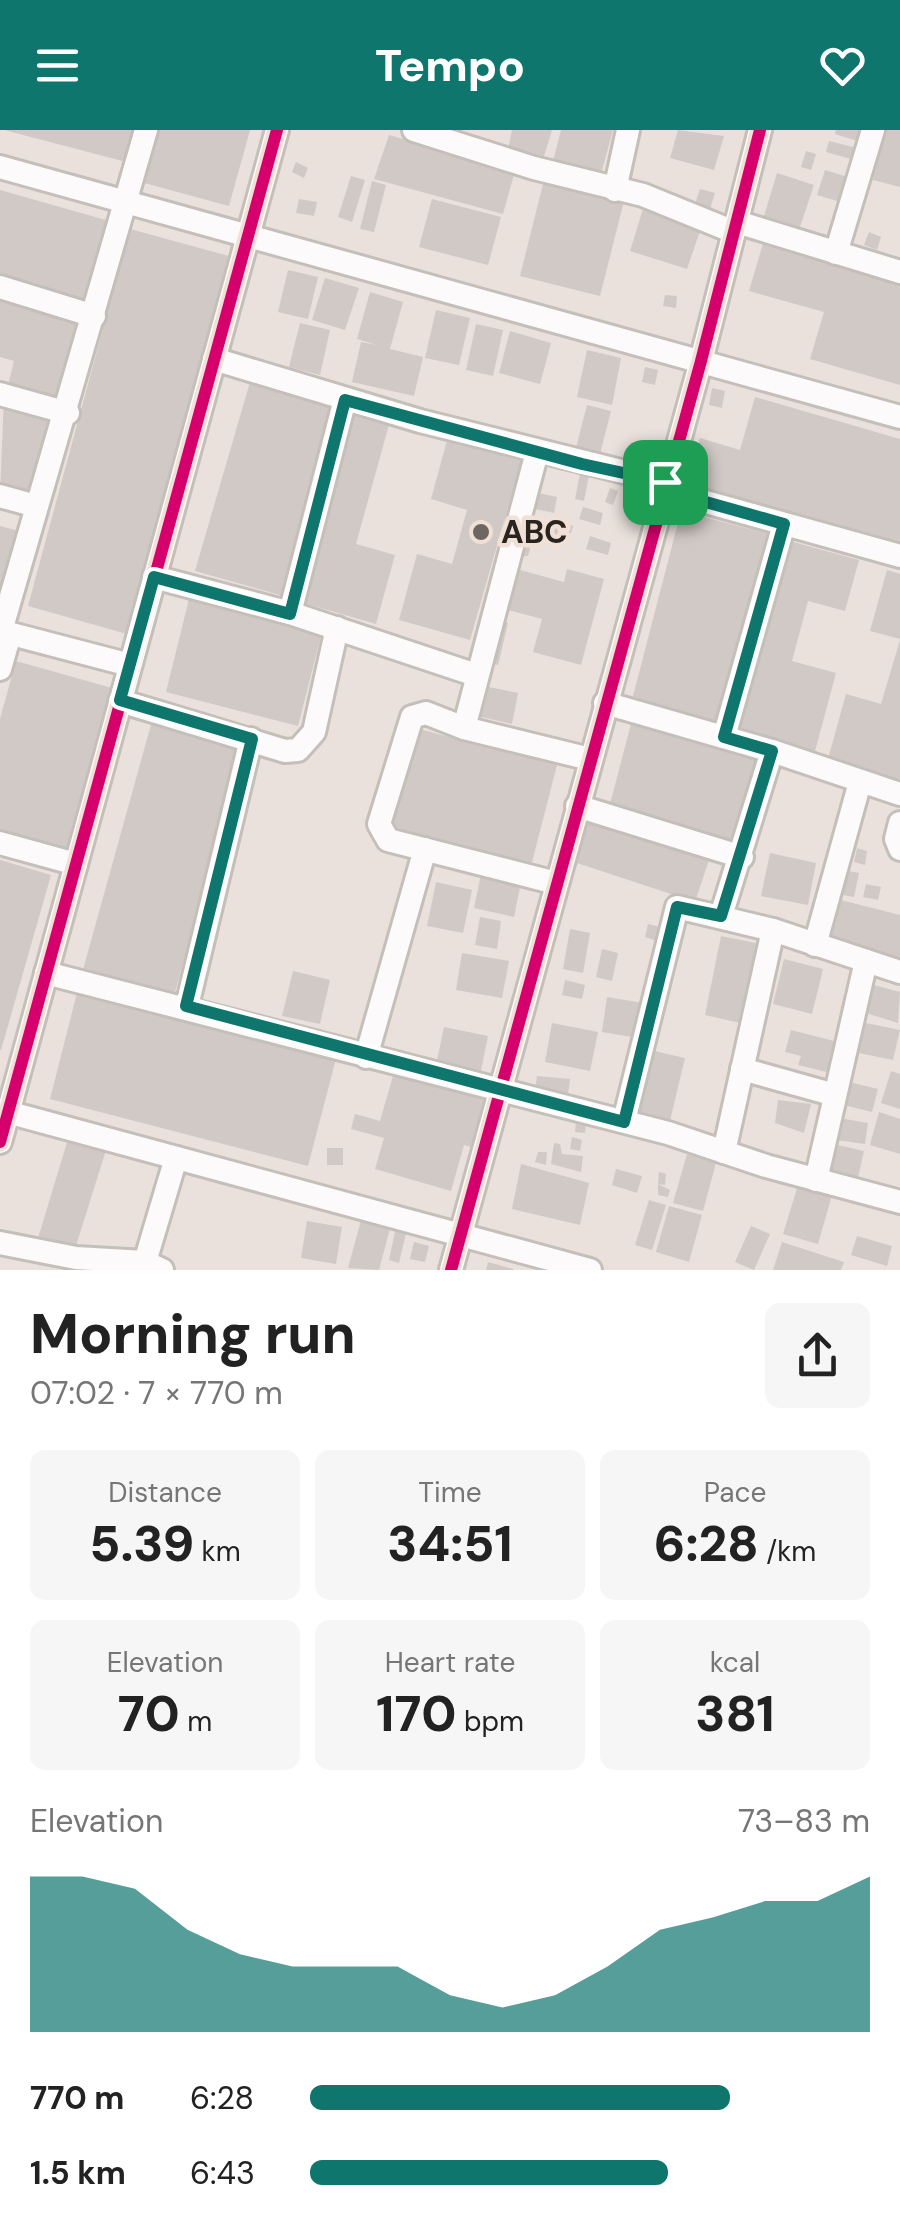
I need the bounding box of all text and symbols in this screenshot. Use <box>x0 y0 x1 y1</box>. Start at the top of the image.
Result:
text: Tempo <box>375 36 525 95</box>
icon: menu <box>30 38 85 93</box>
icon: heart <box>815 38 870 93</box>
pin <box>623 440 708 525</box>
icon: arrive <box>638 455 693 510</box>
place label: ABC <box>501 511 568 553</box>
marker: ABC <box>470 521 492 543</box>
text: Morning run <box>30 1298 356 1370</box>
button: share <box>765 1303 870 1408</box>
text: 07:02 · 7 × 770 m <box>30 1372 283 1414</box>
text: Distance <box>108 1474 222 1511</box>
text: Time <box>418 1474 482 1511</box>
text: Pace <box>704 1474 766 1511</box>
text: 5.39 <box>89 1511 194 1577</box>
text: 34:51 <box>387 1511 513 1577</box>
text: 6:28 <box>654 1511 759 1577</box>
text: km <box>194 1533 241 1570</box>
text: /km <box>759 1533 816 1570</box>
text: Elevation <box>107 1644 223 1681</box>
text: Heart rate <box>385 1644 515 1681</box>
text: kcal <box>710 1644 760 1681</box>
text: 70 <box>118 1681 180 1747</box>
text: 170 <box>376 1681 456 1747</box>
text: 381 <box>695 1681 775 1747</box>
text: m <box>180 1703 212 1740</box>
text: bpm <box>456 1703 524 1740</box>
text: Elevation <box>30 1800 163 1842</box>
text: 73–83 m <box>738 1800 870 1842</box>
text: 770 m <box>30 2077 124 2119</box>
text: 6:28 <box>190 2077 254 2119</box>
text: 1.5 km <box>30 2152 126 2194</box>
text: 6:43 <box>190 2152 255 2194</box>

